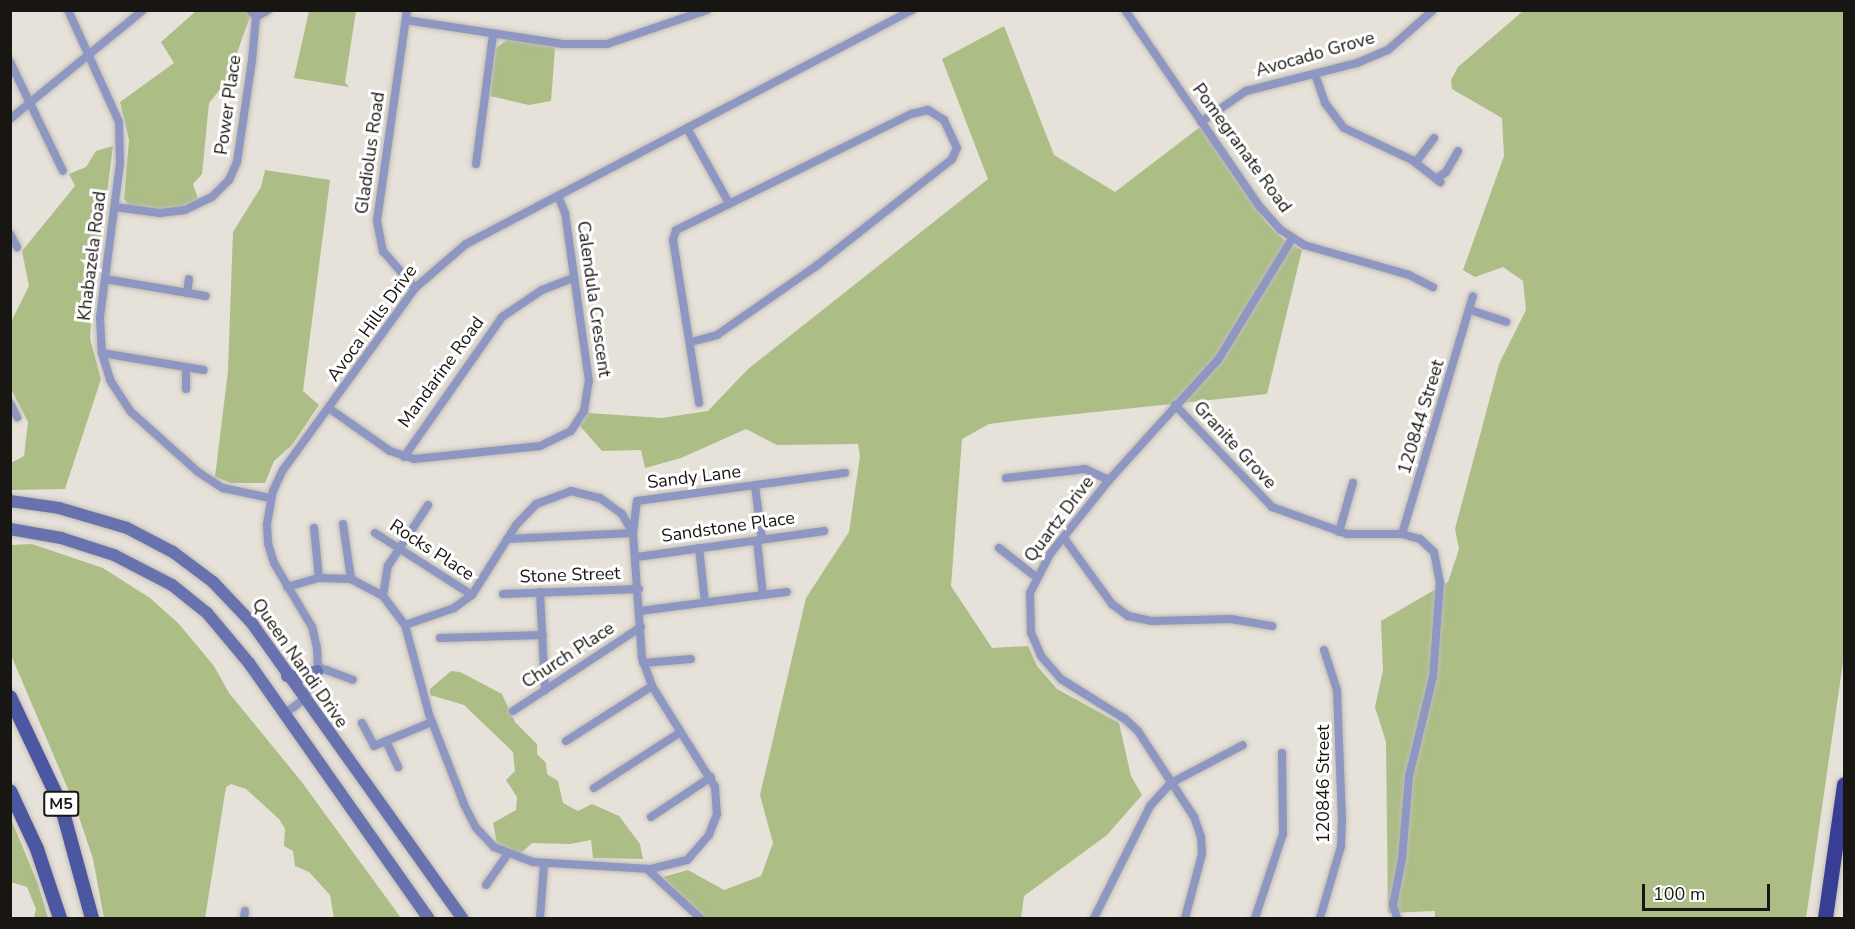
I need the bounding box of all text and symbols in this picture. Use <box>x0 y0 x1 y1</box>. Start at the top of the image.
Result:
street label: Avocado Grove <box>1253 27 1377 81</box>
street label: Power Place <box>210 54 246 156</box>
street label: Pomegranate Road <box>1188 79 1296 217</box>
street label: Gladiolus Road <box>351 90 389 216</box>
street label: Khabazela Road <box>73 190 111 322</box>
street label: Calendula Crescent <box>572 220 616 378</box>
street label: Avoca Hills Drive <box>323 261 421 385</box>
street label: Mandarine Road <box>393 312 489 432</box>
street label: 120844 Street <box>1393 357 1449 477</box>
street label: Granite Grove <box>1189 397 1281 493</box>
street label: Sandy Lane <box>646 461 742 493</box>
street label: Quartz Drive <box>1020 472 1098 566</box>
street label: Sandstone Place <box>660 507 796 547</box>
street label: Rocks Place <box>386 515 478 585</box>
street label: Stone Street <box>519 562 621 588</box>
street label: Queen Nandi Drive <box>247 594 353 732</box>
street label: Church Place <box>518 617 618 693</box>
street label: 120846 Street <box>1312 725 1334 843</box>
road number: M5 <box>43 791 79 817</box>
scale bar <box>1645 872 1772 910</box>
text: 100 m <box>1653 882 1705 906</box>

